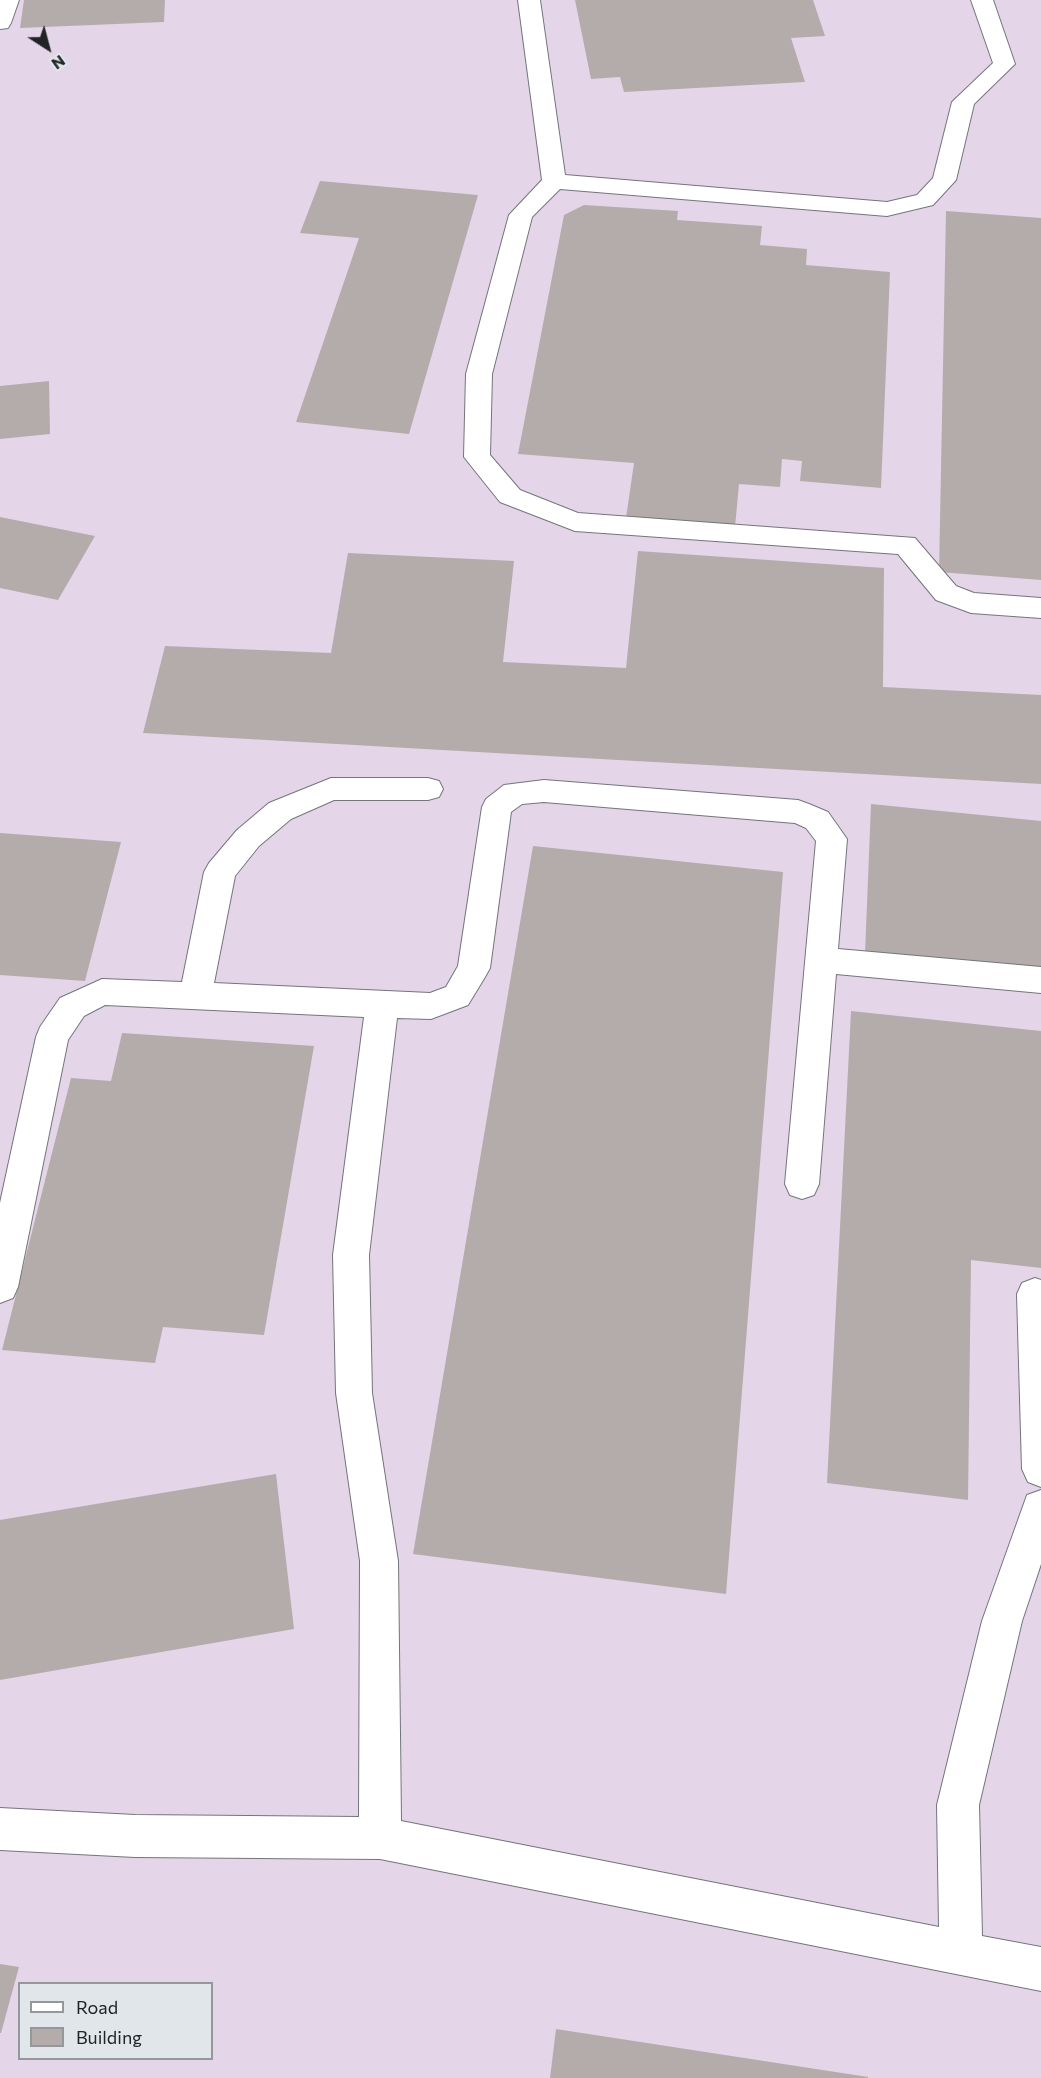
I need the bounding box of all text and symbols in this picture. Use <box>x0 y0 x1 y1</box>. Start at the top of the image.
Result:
north arrow <box>18 18 78 78</box>
text: N <box>48 52 69 74</box>
legend <box>18 1982 213 2060</box>
text: Road <box>76 1996 118 2018</box>
text: Building <box>76 2026 142 2048</box>

